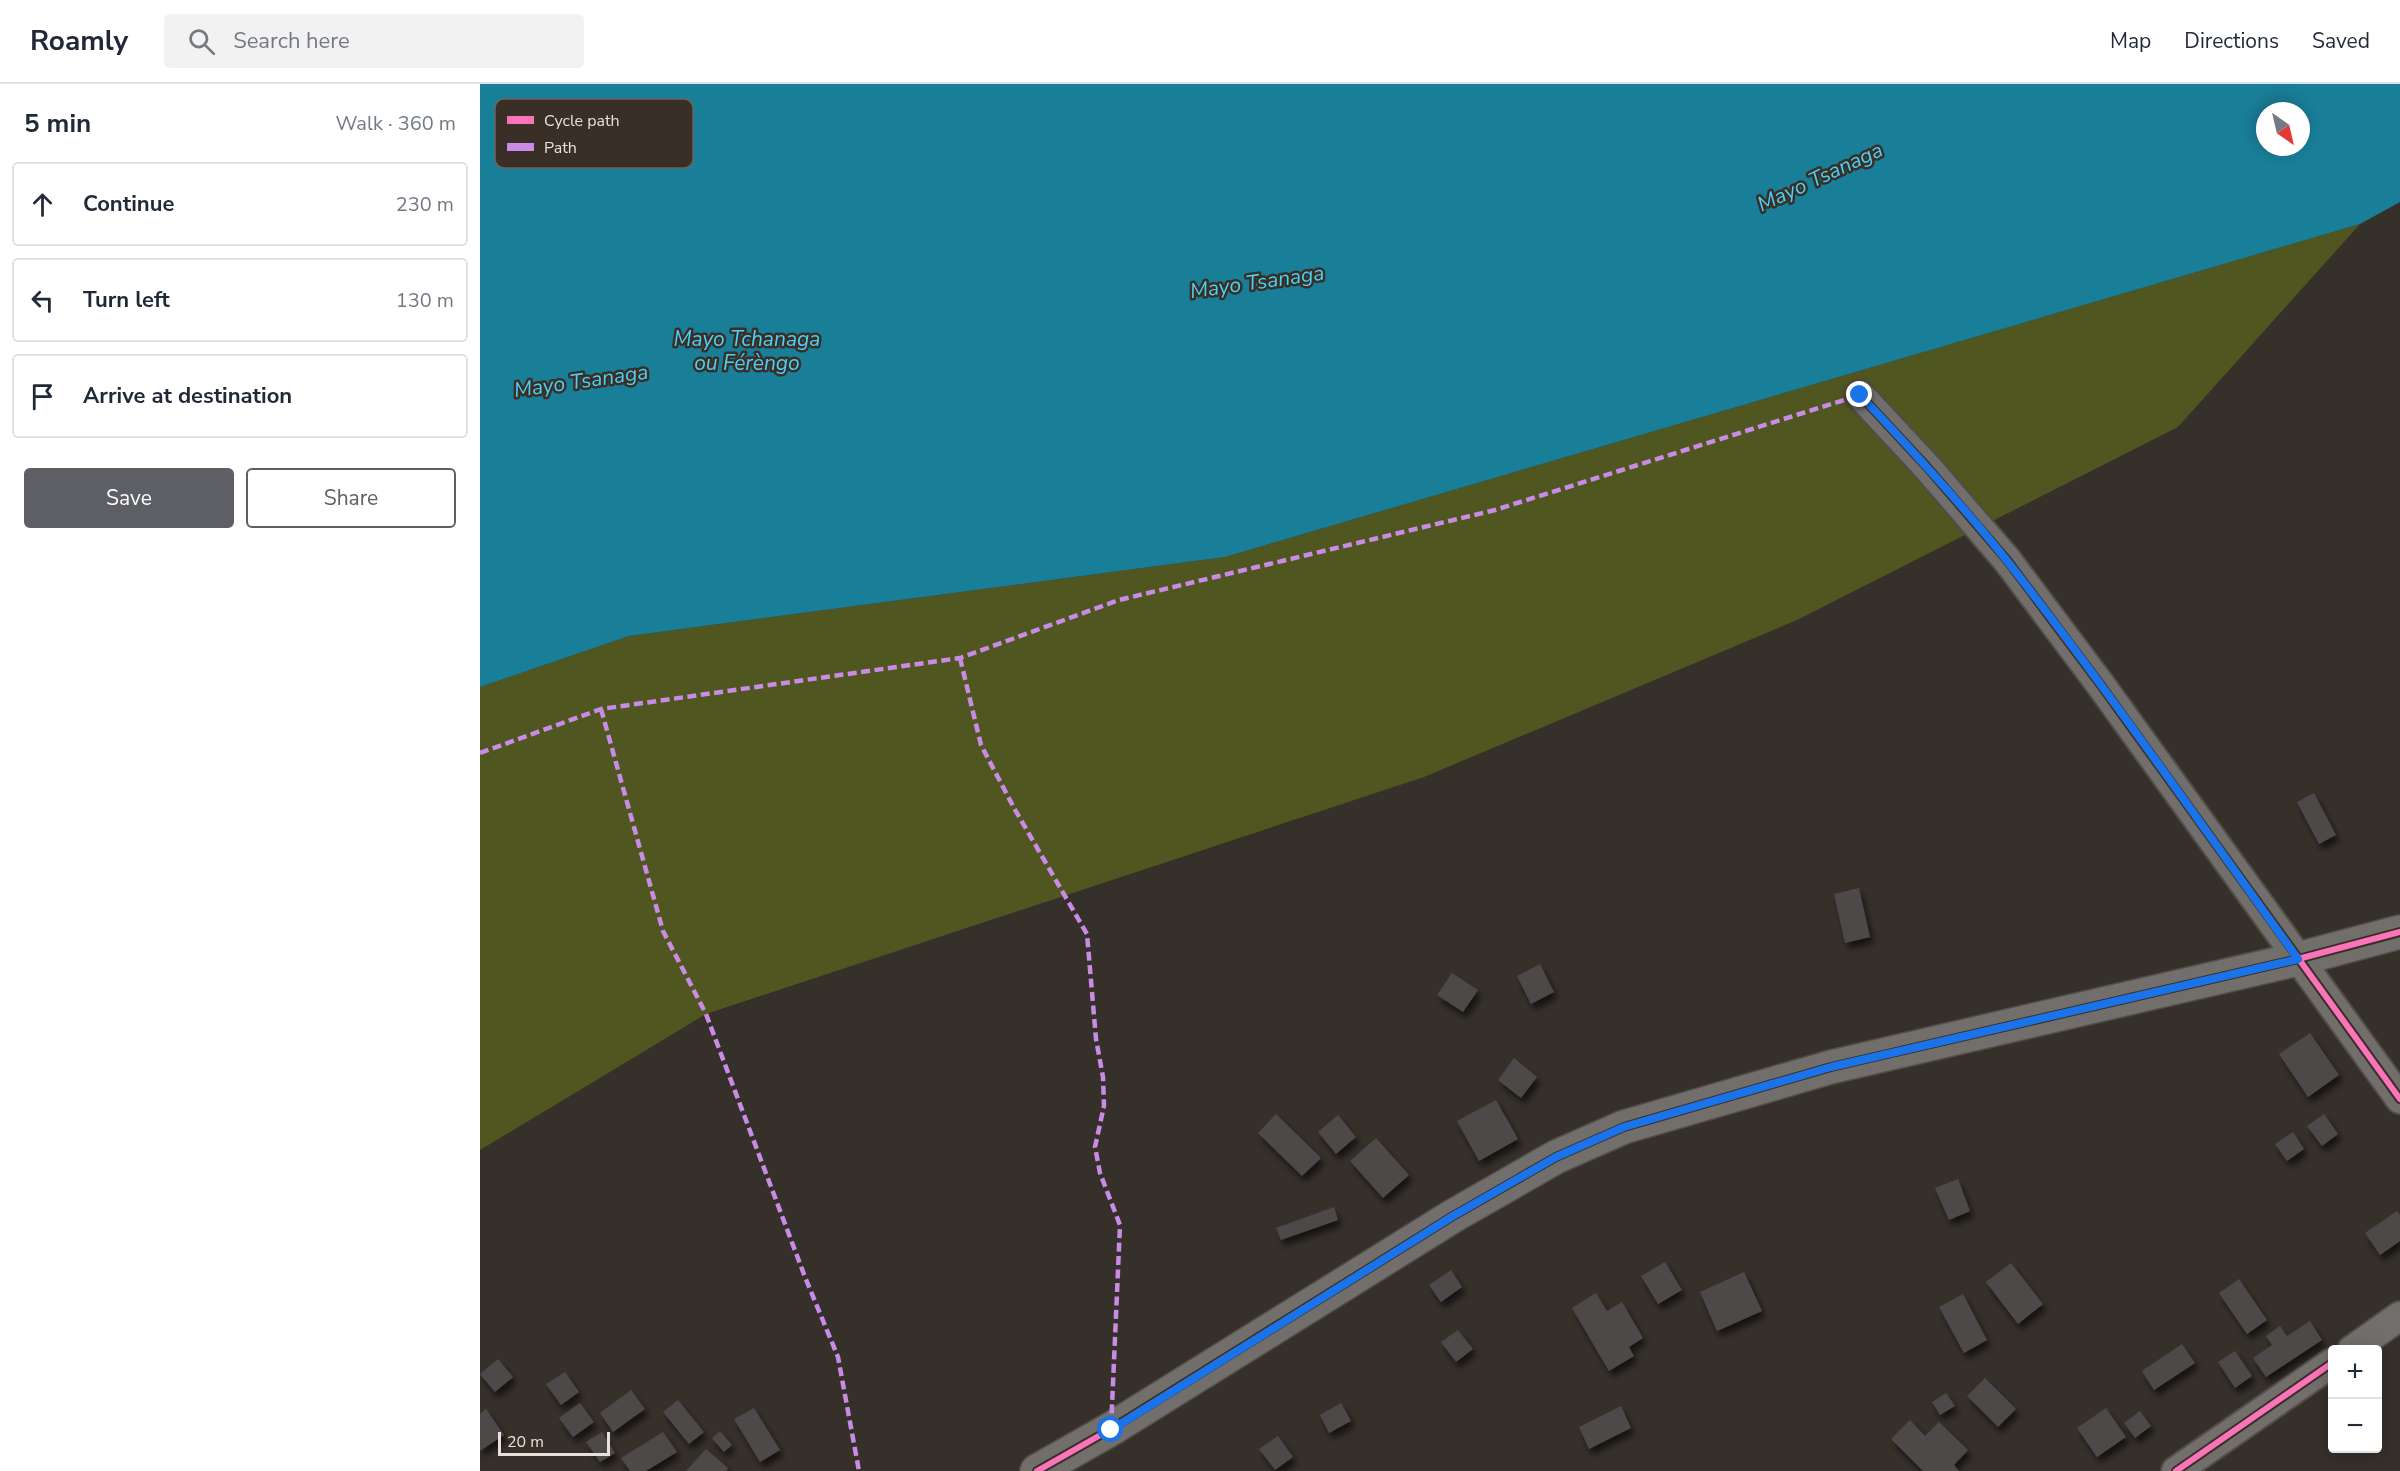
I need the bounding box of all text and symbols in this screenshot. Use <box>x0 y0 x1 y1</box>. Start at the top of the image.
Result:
search box <box>164 14 584 68</box>
text: Roamly <box>30 22 128 60</box>
icon: search <box>185 25 218 58</box>
text: Search here <box>233 26 350 56</box>
text: Map <box>2110 27 2151 55</box>
text: Directions <box>2184 27 2279 55</box>
text: Saved <box>2312 27 2370 55</box>
legend <box>495 99 693 168</box>
north arrow <box>2256 102 2310 156</box>
text: 5 min <box>24 106 91 141</box>
text: Walk · 360 m <box>336 110 456 137</box>
text: Cycle path <box>544 110 620 132</box>
water label: Mayo Tsanaga <box>1753 136 1887 218</box>
text: Path <box>544 137 577 159</box>
icon: ahead <box>26 188 59 221</box>
text: Continue <box>83 189 174 219</box>
text: 230 m <box>396 191 454 218</box>
water label: Mayo Tsanaga <box>1188 259 1326 305</box>
icon: left <box>26 284 59 317</box>
text: Turn left <box>83 285 170 315</box>
text: 130 m <box>396 287 454 314</box>
water label: Mayo Tchanaga ou Férèngo <box>673 325 821 377</box>
water label: Mayo Tsanaga <box>512 358 650 404</box>
icon: arrive <box>26 380 59 413</box>
text: Arrive at destination <box>83 381 292 411</box>
route end <box>1846 381 1872 407</box>
button: Save <box>24 468 234 528</box>
button: Share <box>246 468 456 528</box>
map controls <box>2328 1345 2382 1453</box>
button: + <box>2328 1345 2382 1399</box>
button: − <box>2328 1399 2382 1453</box>
route start <box>1097 1416 1123 1442</box>
scale bar <box>498 1429 610 1456</box>
text: 20 m <box>507 1431 544 1453</box>

